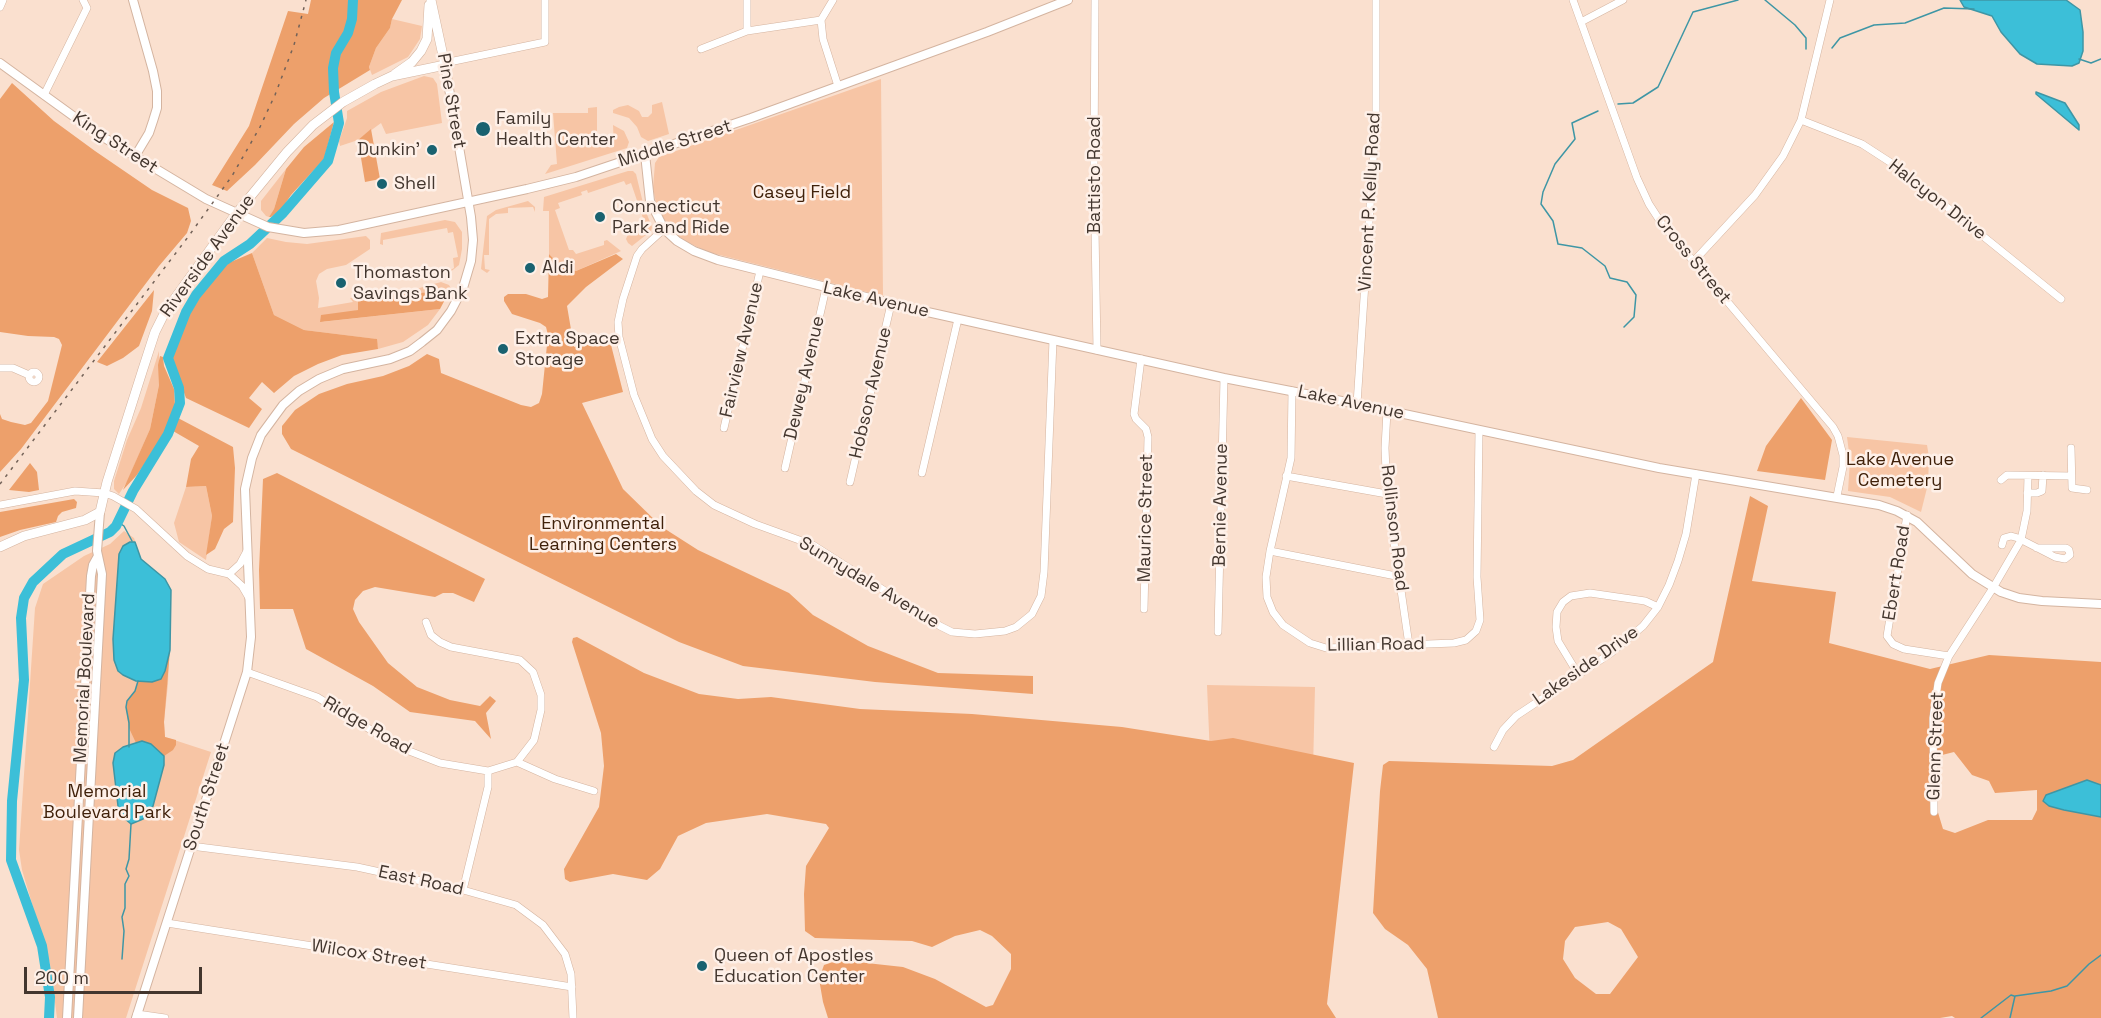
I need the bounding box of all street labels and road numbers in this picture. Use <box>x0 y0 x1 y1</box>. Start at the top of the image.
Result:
street label: Pine Street <box>432 52 470 150</box>
street label: King Street <box>68 107 162 179</box>
street label: Vincent P. Kelly Road <box>1355 112 1385 292</box>
street label: Middle Street <box>616 116 734 172</box>
street label: Battisto Road <box>1084 116 1106 234</box>
street label: Halcyon Drive <box>1884 155 1990 245</box>
street label: Riverside Avenue <box>156 190 260 322</box>
street label: Cross Street <box>1651 211 1735 309</box>
street label: Lake Avenue <box>821 277 931 323</box>
street label: Fairview Avenue <box>716 280 768 420</box>
street label: Dewey Avenue <box>780 314 830 442</box>
street label: Hobson Avenue <box>845 325 897 461</box>
street label: Lake Avenue <box>1296 381 1406 425</box>
street label: Bernie Avenue <box>1209 443 1233 567</box>
street label: Maurice Street <box>1134 453 1158 583</box>
street label: Rollinson Road <box>1376 464 1412 592</box>
street label: Ebert Road <box>1879 524 1915 622</box>
street label: Sunnydale Avenue <box>795 532 943 634</box>
street label: Memorial Boulevard <box>70 593 100 763</box>
street label: Lakeside Drive <box>1529 622 1643 710</box>
street label: Lillian Road <box>1327 633 1425 657</box>
street label: Glenn Street <box>1923 691 1949 801</box>
street label: Ridge Road <box>319 692 415 760</box>
street label: South Street <box>179 740 235 854</box>
street label: East Road <box>376 861 466 901</box>
street label: Wilcox Street <box>310 935 428 975</box>

